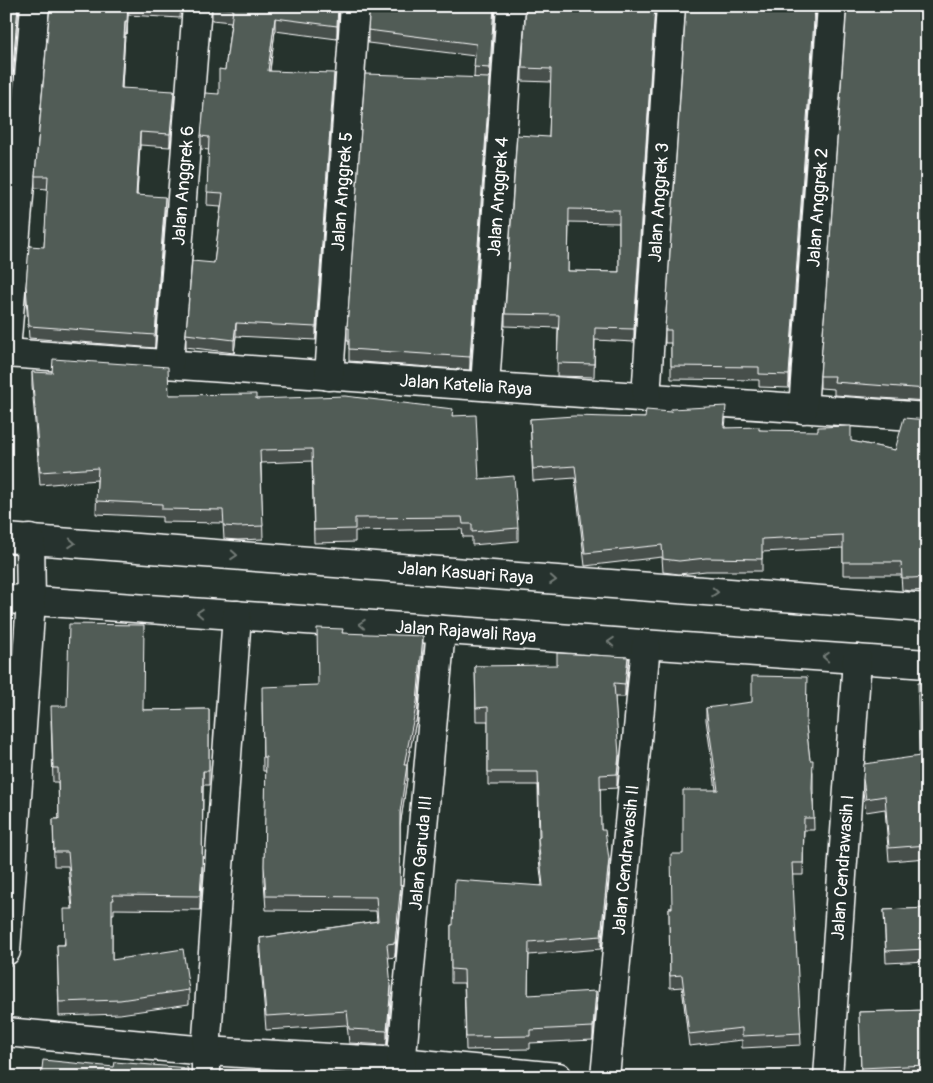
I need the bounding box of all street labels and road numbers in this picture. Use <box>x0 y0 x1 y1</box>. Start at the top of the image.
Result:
street label: Jalan Anggrek 6 <box>167 125 200 246</box>
street label: Jalan Anggrek 5 <box>327 131 358 252</box>
street label: Jalan Anggrek 4 <box>483 135 514 257</box>
street label: Jalan Anggrek 3 <box>644 142 674 263</box>
street label: Jalan Anggrek 2 <box>802 147 834 268</box>
street label: Jalan Katelia Raya <box>399 369 533 402</box>
street label: Jalan Kasuari Raya <box>397 557 534 590</box>
street label: Jalan Rajawali Raya <box>394 616 537 648</box>
street label: Jalan Cendrawasih II <box>608 784 645 936</box>
street label: Jalan Garuda III <box>404 794 438 911</box>
street label: Jalan Cendrawasih I <box>827 794 860 941</box>

